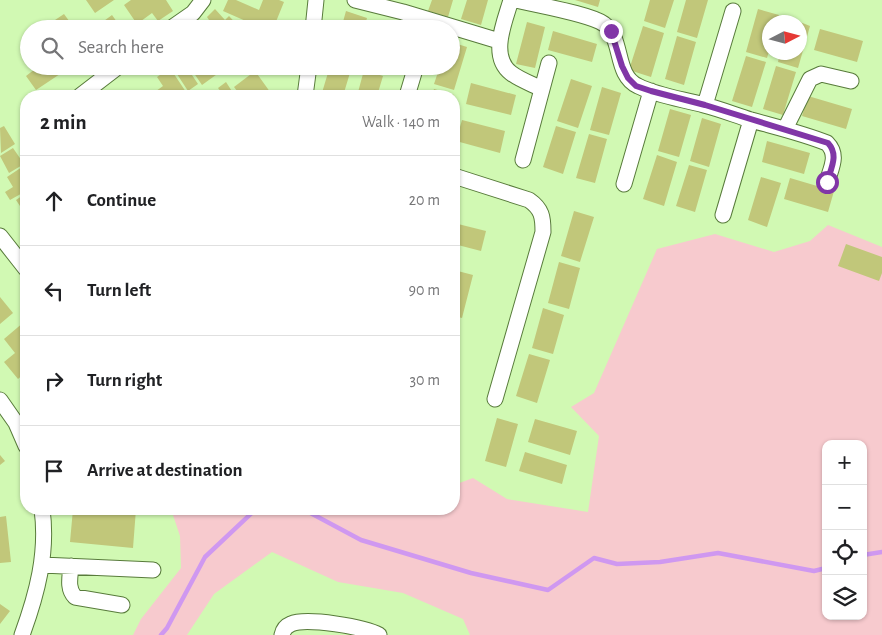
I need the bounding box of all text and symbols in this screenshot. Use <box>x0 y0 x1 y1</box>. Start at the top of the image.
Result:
north arrow <box>762 15 807 60</box>
search box <box>20 20 460 75</box>
route end <box>600 20 623 43</box>
icon: search <box>38 34 66 62</box>
text: Search here <box>78 38 164 57</box>
text: 2 min <box>40 112 87 133</box>
text: Walk · 140 m <box>362 114 440 130</box>
route start <box>816 171 839 194</box>
icon: ahead <box>40 187 68 215</box>
text: Continue <box>87 191 156 210</box>
text: 20 m <box>409 192 440 208</box>
icon: left <box>40 277 68 305</box>
text: Turn left <box>87 281 151 300</box>
text: 90 m <box>409 282 440 298</box>
icon: right <box>40 367 68 395</box>
text: Turn right <box>87 371 162 390</box>
text: 30 m <box>410 372 440 388</box>
map controls <box>822 440 867 620</box>
button: + <box>822 440 867 485</box>
icon: arrive <box>40 457 68 485</box>
text: Arrive at destination <box>87 461 243 480</box>
button: − <box>822 485 867 530</box>
button: locate <box>822 530 867 575</box>
button: layers <box>822 575 867 620</box>

